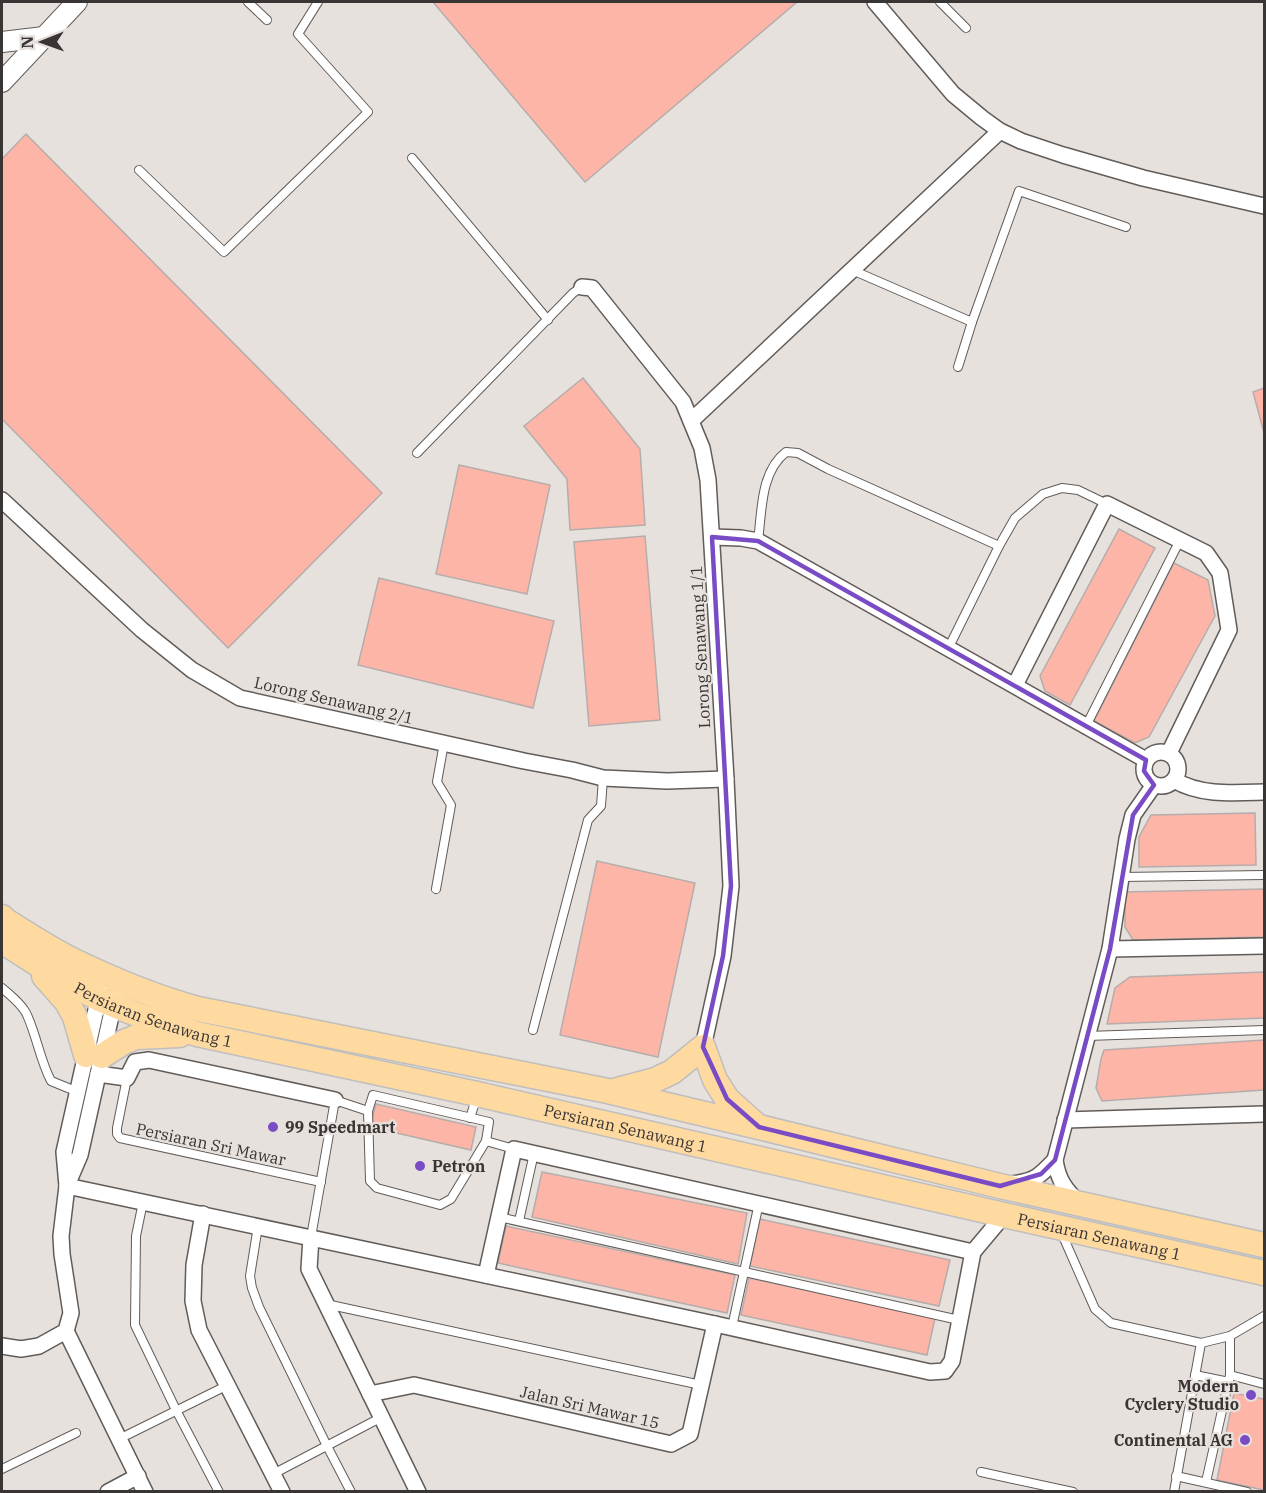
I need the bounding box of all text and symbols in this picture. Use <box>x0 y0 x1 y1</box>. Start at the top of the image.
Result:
north arrow <box>12 12 72 72</box>
text: N <box>17 36 37 49</box>
street label: Lorong Senawang 1/1 <box>686 565 714 729</box>
street label: Lorong Senawang 2/1 <box>252 672 416 728</box>
street label: Persiaran Senawang 1 <box>71 978 235 1051</box>
street label: Persiaran Senawang 1 <box>542 1100 709 1157</box>
place label: 99 Speedmart <box>285 1117 395 1137</box>
street label: Persiaran Sri Mawar <box>134 1118 288 1170</box>
marker: 99 Speedmart <box>266 1120 280 1134</box>
place label: Petron <box>432 1156 486 1176</box>
marker: Petron <box>413 1159 427 1173</box>
street label: Persiaran Senawang 1 <box>1016 1208 1183 1264</box>
place label: Modern Cyclery Studio <box>1124 1376 1239 1414</box>
street label: Jalan Sri Mawar 15 <box>518 1381 662 1433</box>
marker: Modern Cyclery Studio <box>1244 1388 1258 1402</box>
place label: Continental AG <box>1114 1430 1233 1450</box>
marker: Continental AG <box>1238 1433 1252 1447</box>

